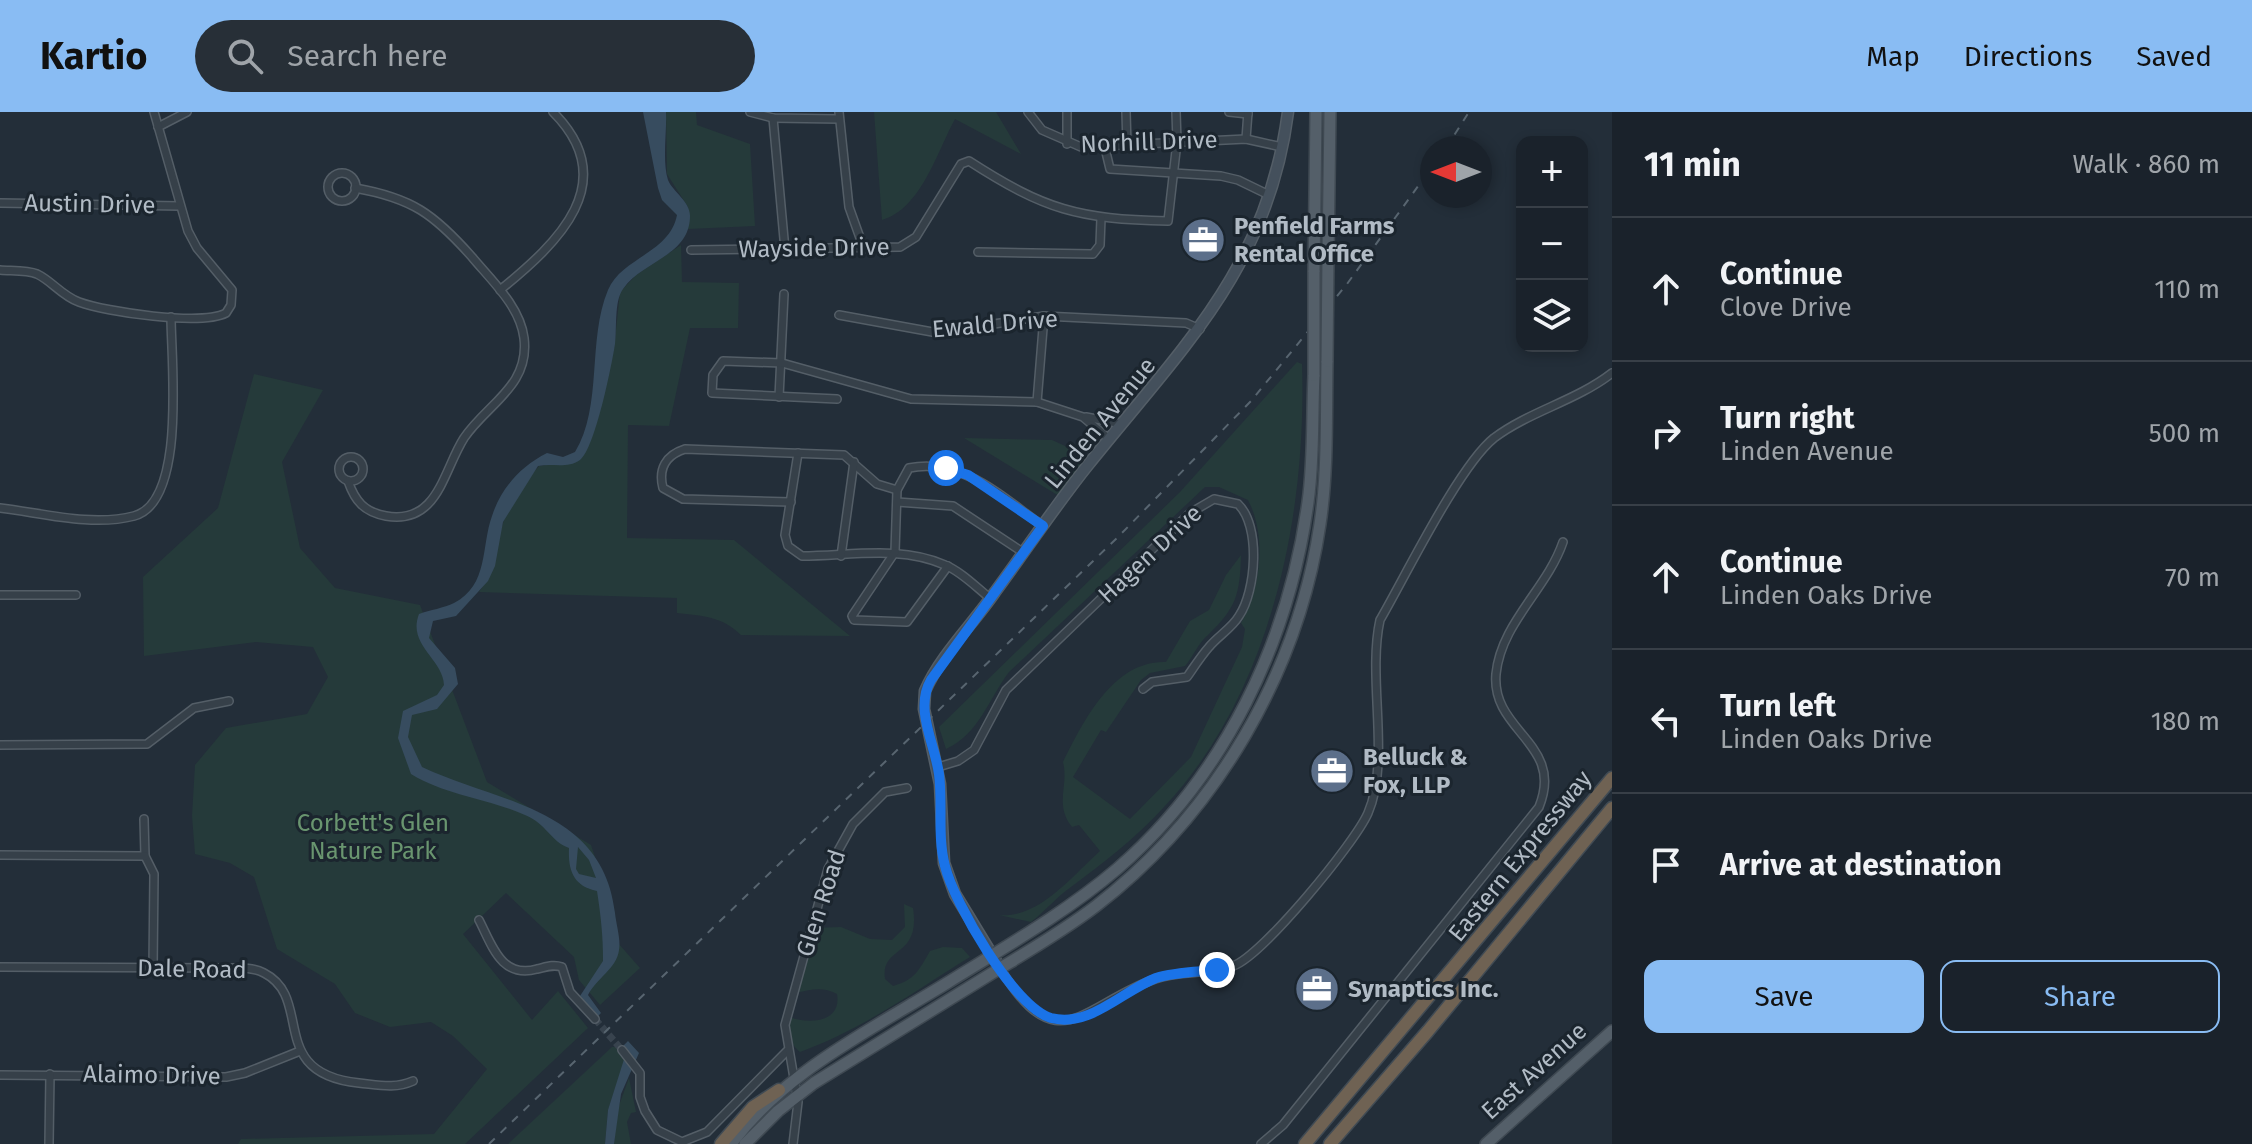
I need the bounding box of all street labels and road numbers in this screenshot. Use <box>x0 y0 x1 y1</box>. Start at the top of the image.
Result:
street label: Norhill Drive <box>1080 126 1218 158</box>
street label: Austin Drive <box>24 189 156 219</box>
street label: Wayside Drive <box>738 233 890 263</box>
street label: Ewald Drive <box>931 305 1059 343</box>
street label: Linden Avenue <box>1039 352 1161 494</box>
street label: Hagen Drive <box>1093 499 1207 609</box>
street label: Eastern Expressway <box>1443 765 1598 947</box>
street label: Glen Road <box>791 846 851 960</box>
street label: Dale Road <box>137 954 247 984</box>
street label: East Avenue <box>1476 1017 1592 1125</box>
street label: Alaimo Drive <box>83 1060 221 1090</box>

